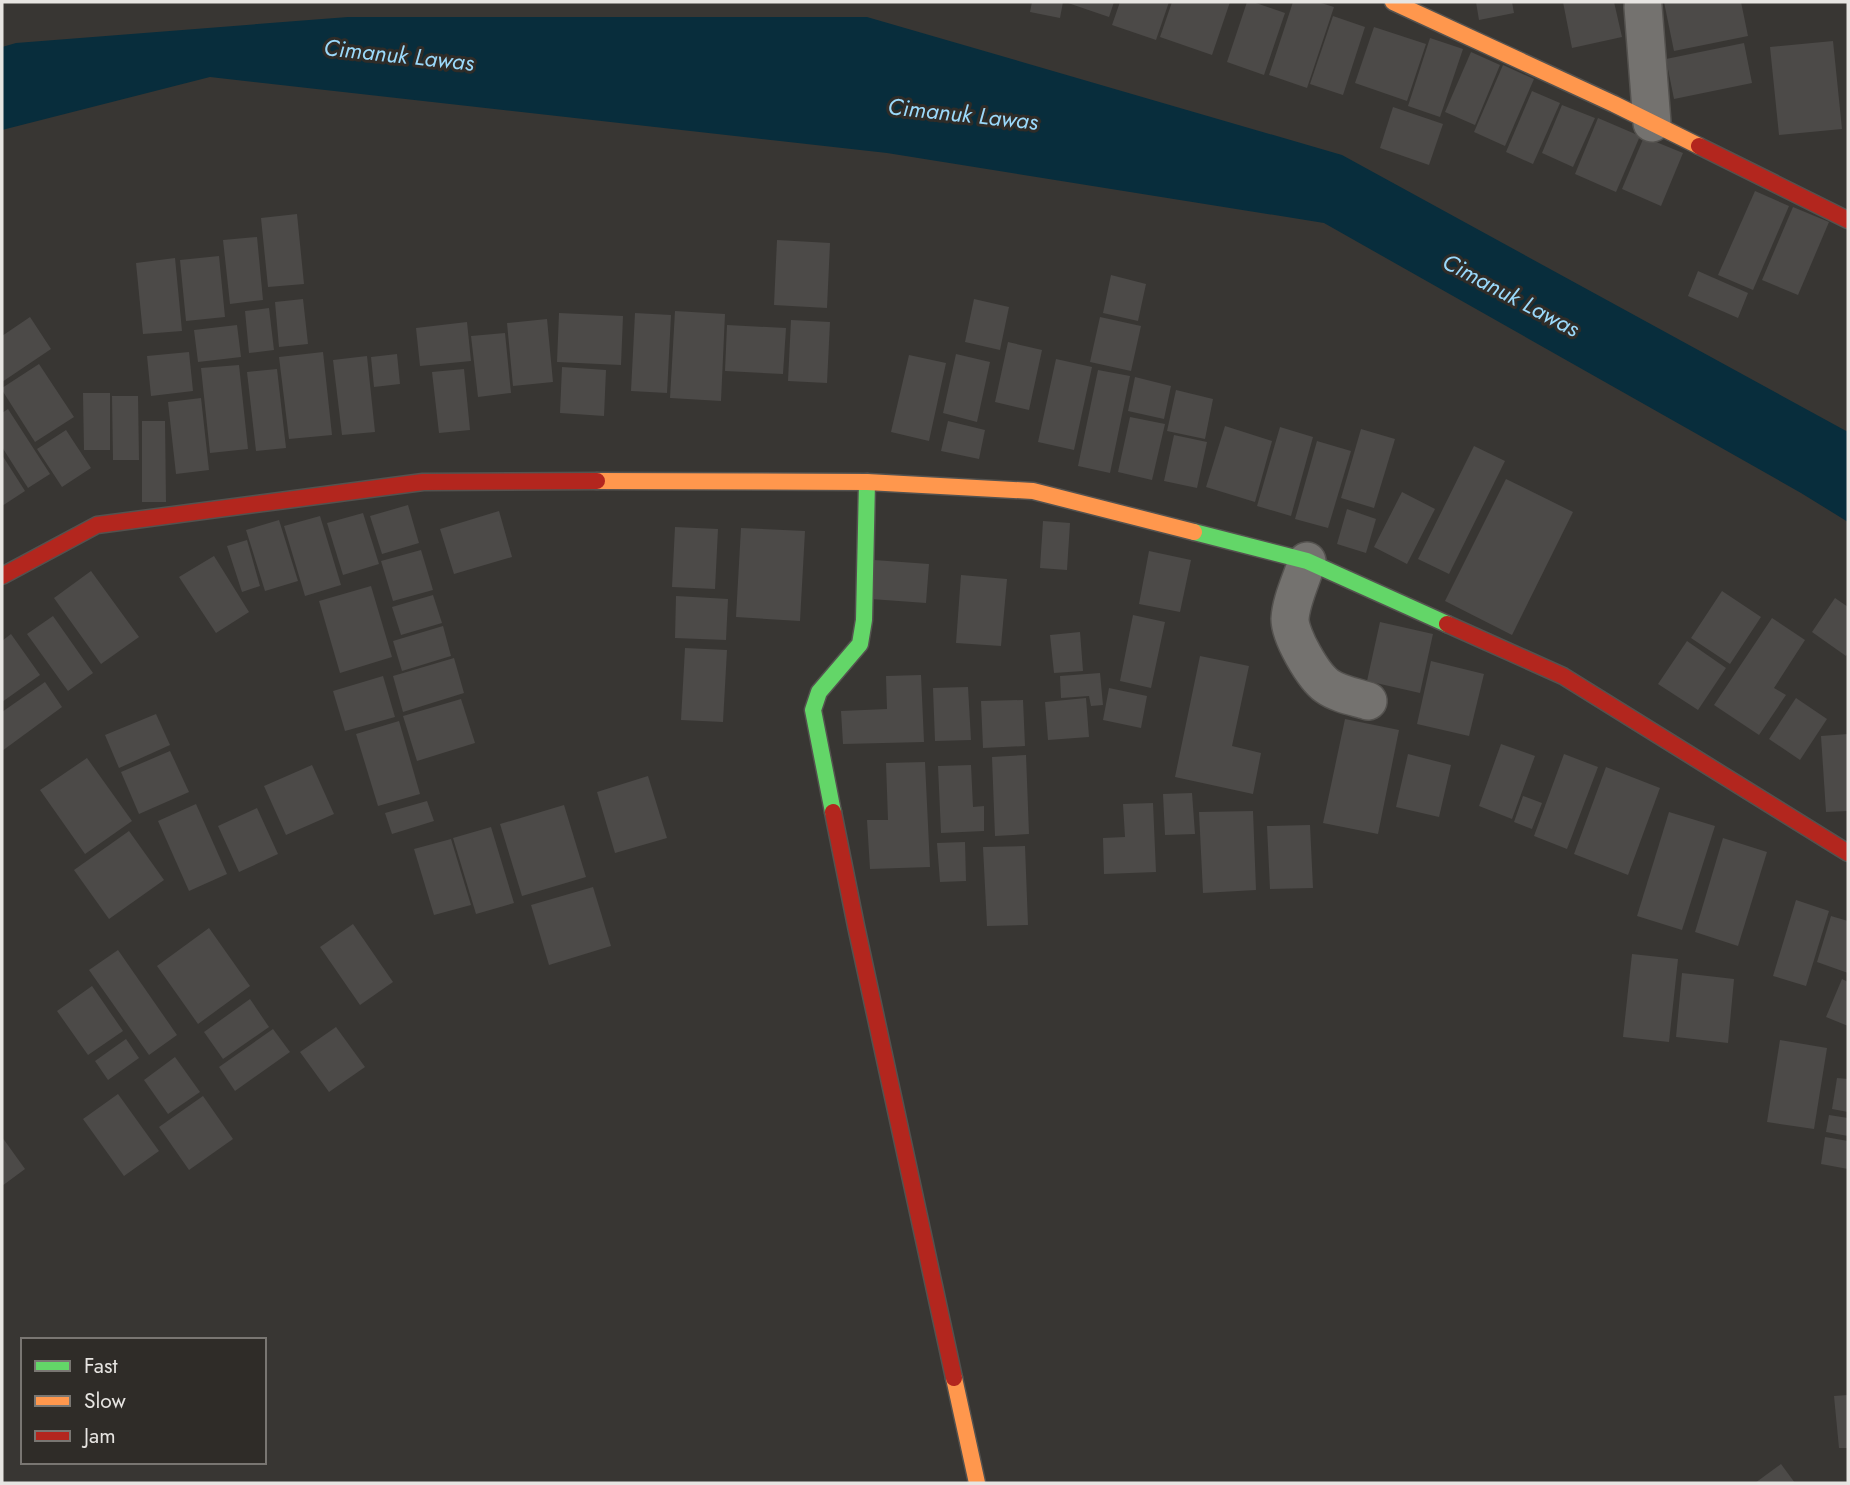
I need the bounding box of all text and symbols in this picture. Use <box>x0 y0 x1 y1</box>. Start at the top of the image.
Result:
water label: Cimanuk Lawas <box>322 30 477 80</box>
water label: Cimanuk Lawas <box>886 89 1041 139</box>
water label: Cimanuk Lawas <box>1436 245 1586 346</box>
legend <box>21 1338 266 1464</box>
text: Fast <box>84 1351 117 1381</box>
text: Slow <box>84 1386 126 1416</box>
text: Jam <box>81 1421 116 1451</box>

